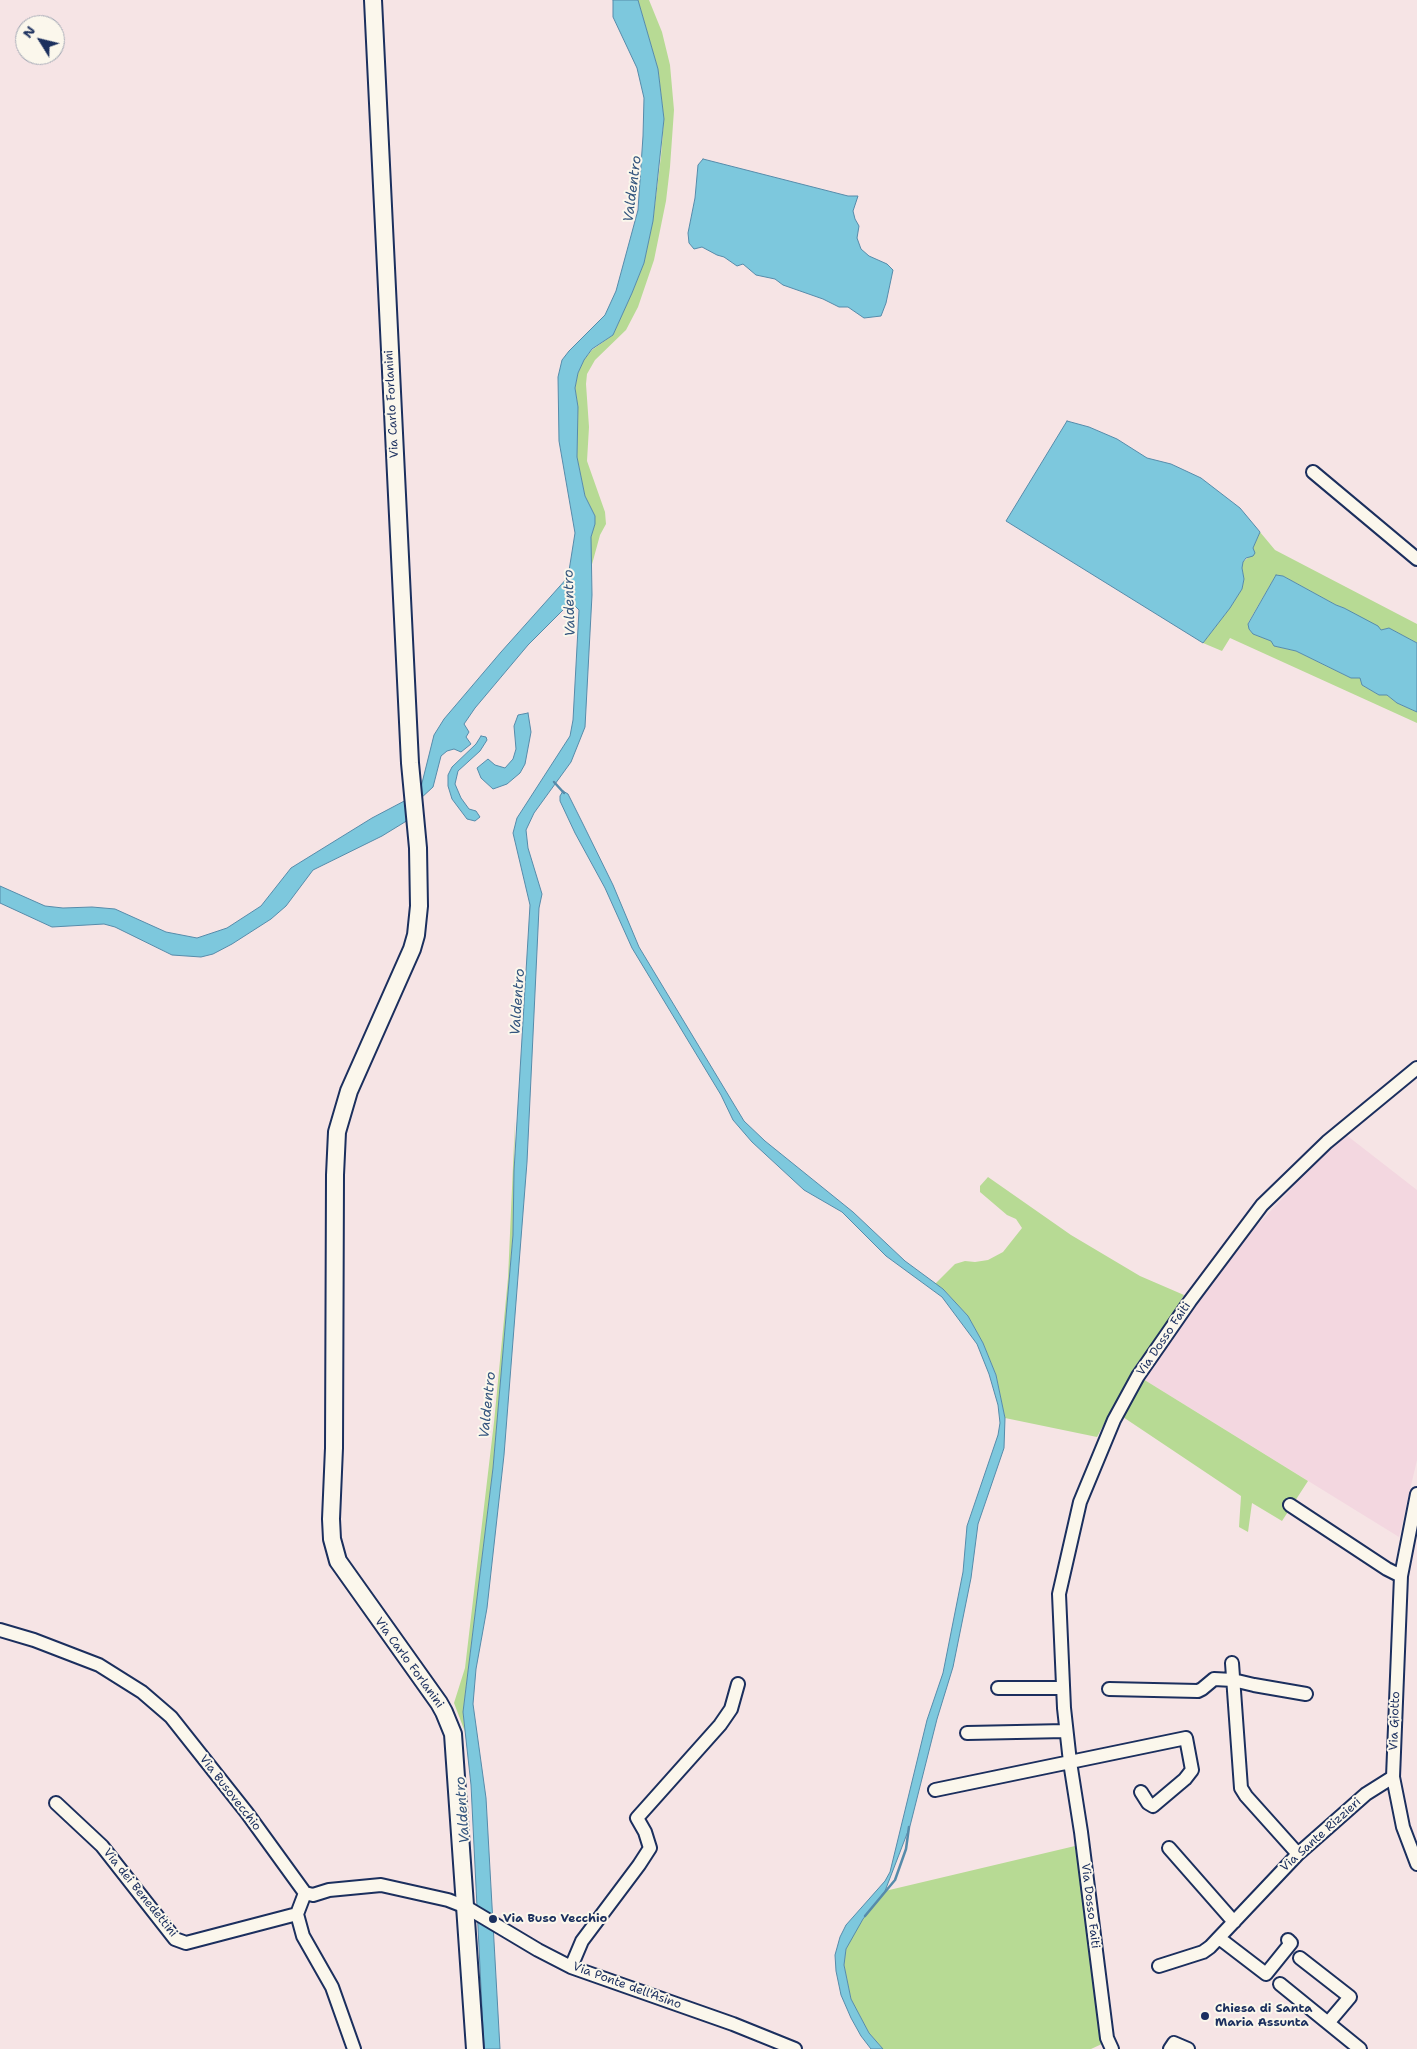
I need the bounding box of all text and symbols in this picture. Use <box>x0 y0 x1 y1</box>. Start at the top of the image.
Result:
north arrow <box>15 15 65 65</box>
text: N <box>18 22 39 42</box>
water label: Valdentro <box>621 155 645 223</box>
street label: Via Carlo Forlanini <box>382 350 402 458</box>
water label: Valdentro <box>560 569 580 637</box>
water label: Valdentro <box>507 968 529 1036</box>
street label: Via Dosso Faiti <box>1134 1299 1194 1379</box>
water label: Valdentro <box>476 1371 500 1439</box>
street label: Via Carlo Forlanini <box>371 1615 447 1711</box>
street label: Via Giotto <box>1387 1691 1403 1751</box>
street label: Via Busovecchio <box>196 1752 264 1834</box>
water label: Valdentro <box>452 1776 474 1844</box>
street label: Via Sante Rizzieri <box>1278 1795 1364 1875</box>
street label: Via dei Benedettini <box>100 1846 180 1940</box>
street label: Via Dosso Faiti <box>1078 1863 1102 1949</box>
place label: Via Buso Vecchio <box>503 1912 607 1926</box>
marker: Via Buso Vecchio <box>487 1913 499 1925</box>
street label: Via Ponte dell'Asino <box>571 1960 683 2012</box>
place label: Chiesa di Santa Maria Assunta <box>1215 2002 1312 2030</box>
marker: Chiesa di Santa Maria Assunta <box>1199 2010 1211 2022</box>

